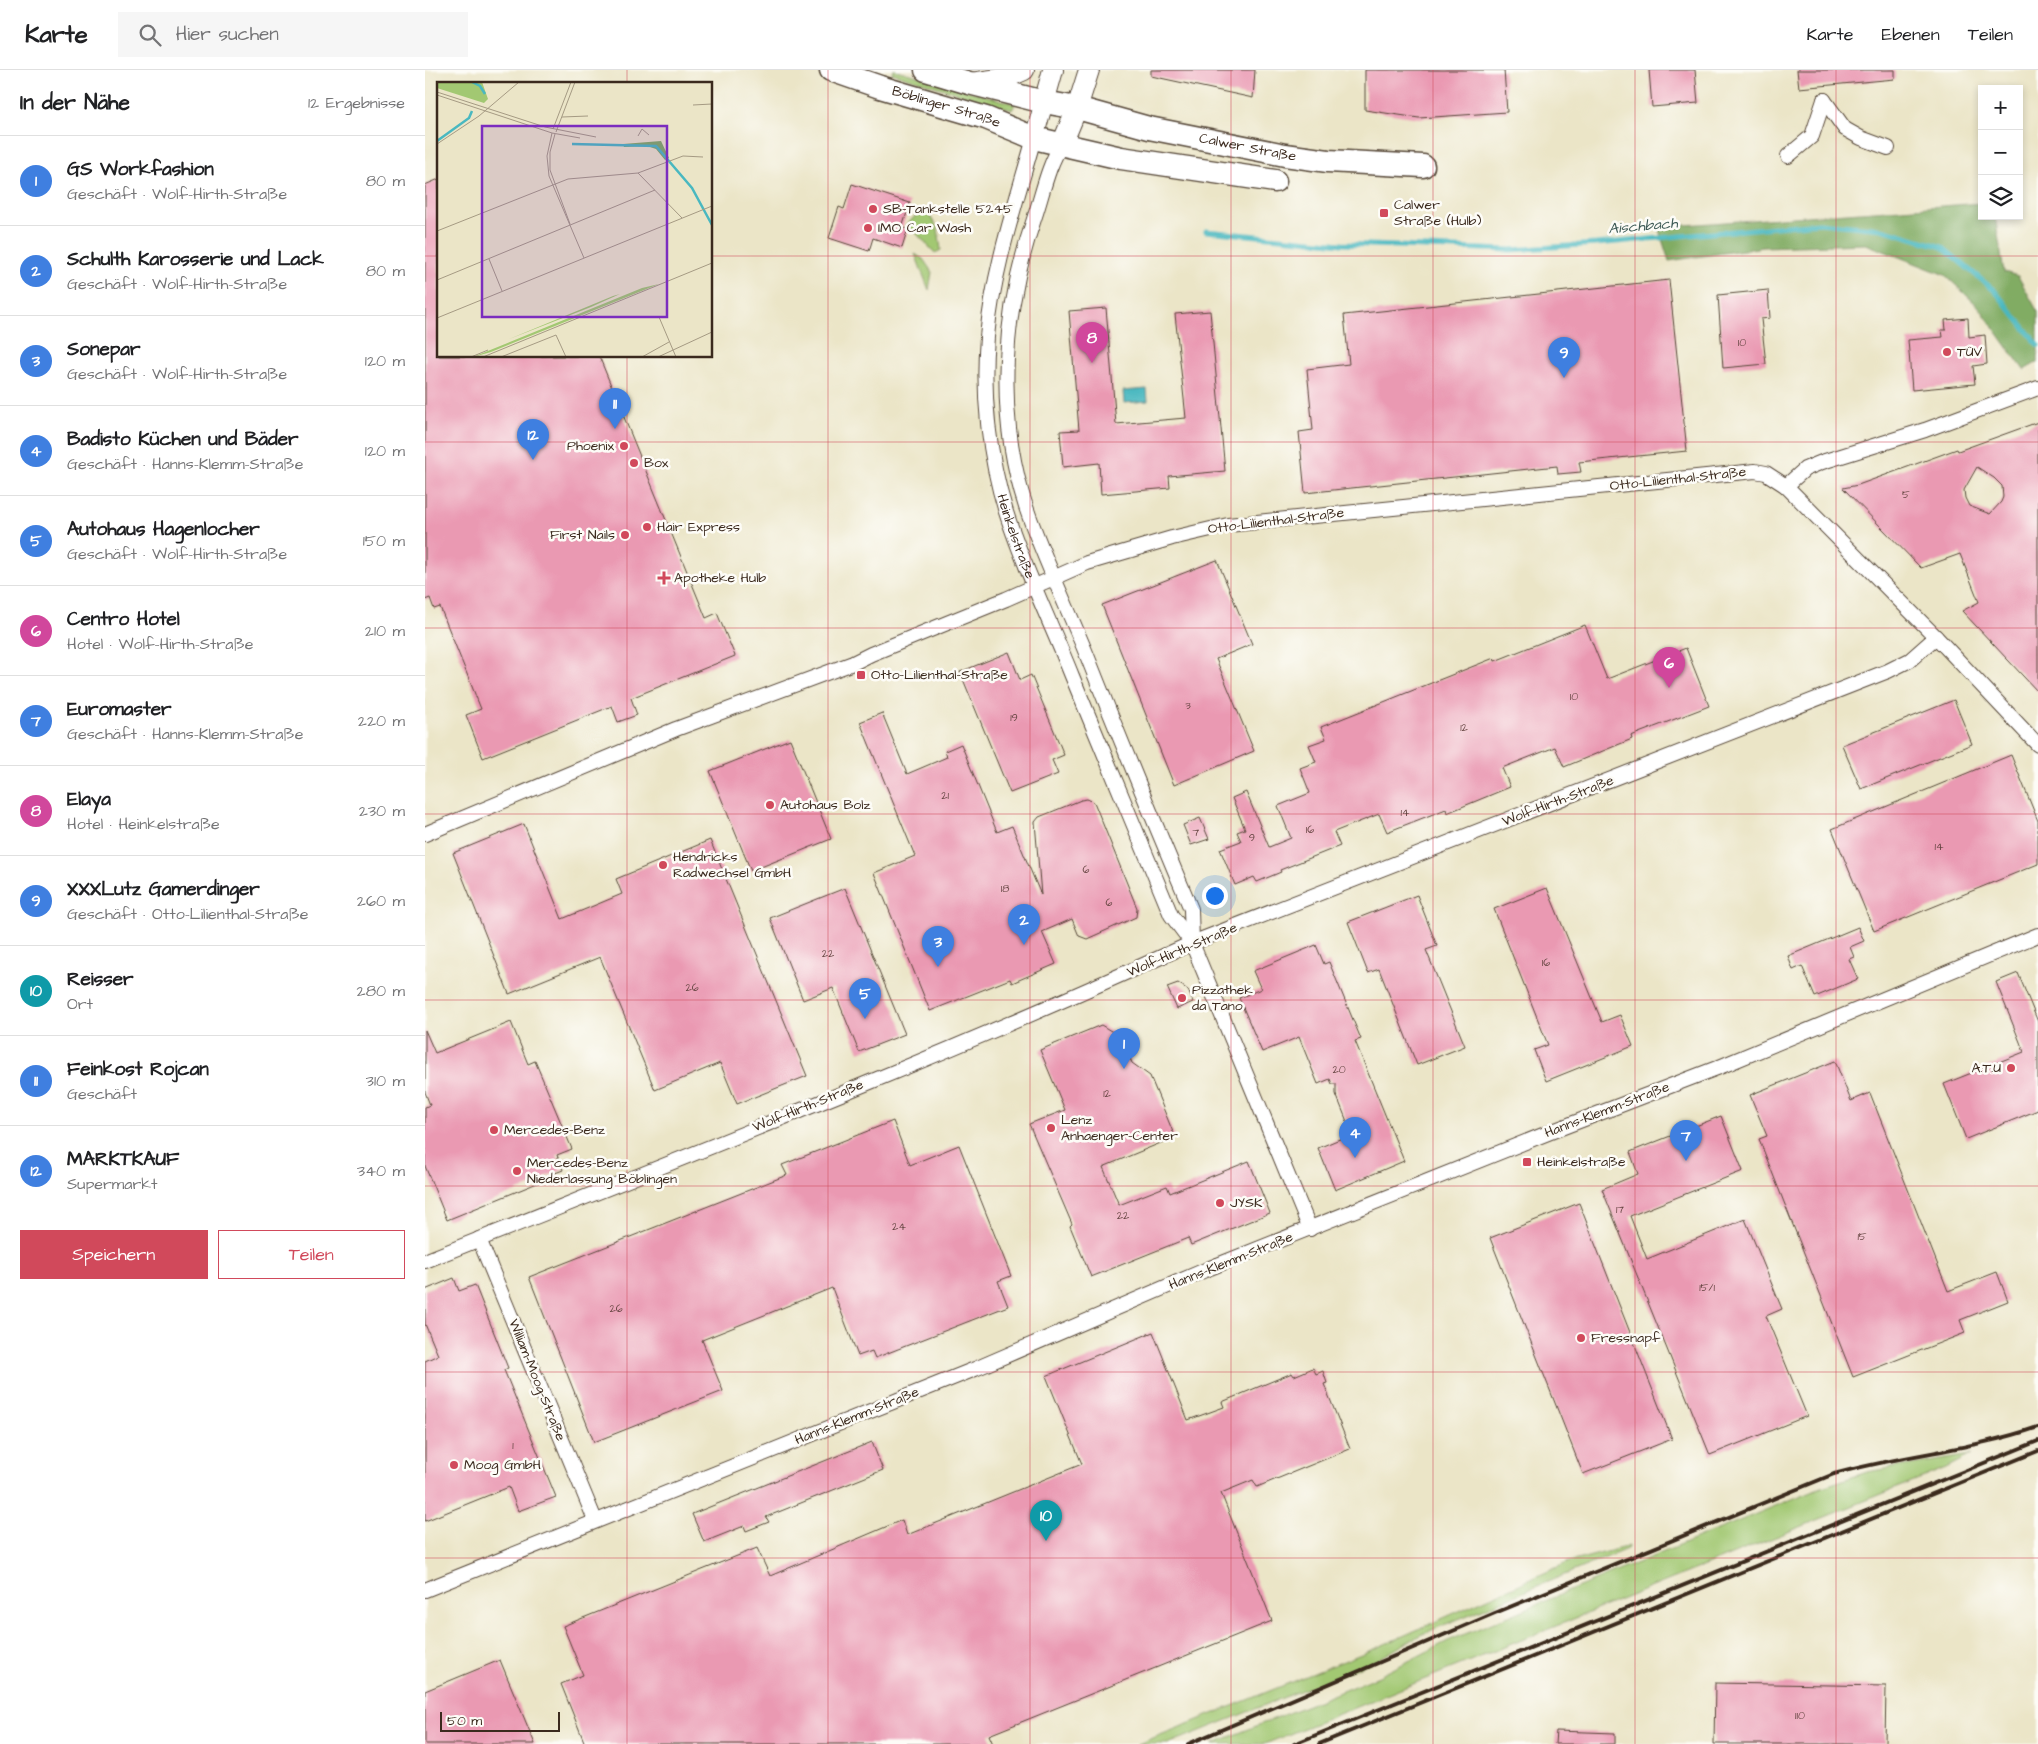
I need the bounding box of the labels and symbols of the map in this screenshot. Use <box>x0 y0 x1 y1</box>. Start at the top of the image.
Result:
street label: Böblinger Straße <box>890 81 1004 133</box>
inset map <box>437 82 713 358</box>
street label: Calwer Straße <box>1197 128 1298 166</box>
place label: Calwer Straße (Hulb) <box>1394 195 1481 231</box>
place label: SB-Tankstelle 5245 <box>883 199 1013 219</box>
marker: SB-Tankstelle 5245 <box>867 203 879 215</box>
marker: Calwer Straße (Hulb) <box>1378 207 1390 219</box>
water label: Aischbach <box>1608 212 1679 239</box>
place label: IMO Car Wash <box>878 218 971 238</box>
marker: IMO Car Wash <box>862 222 874 234</box>
pin: 8 <box>1076 322 1108 363</box>
house number: 10 <box>1738 335 1746 350</box>
pin: 9 <box>1548 337 1580 378</box>
place label: TÜV <box>1957 342 1983 362</box>
marker: TÜV <box>1941 346 1953 358</box>
pin: 11 <box>599 388 631 429</box>
pin: 12 <box>517 419 549 460</box>
place label: Phoenix <box>567 436 614 456</box>
marker: Phoenix <box>618 440 630 452</box>
place label: Box <box>644 453 669 473</box>
marker: Box <box>628 457 640 469</box>
street label: Otto-Lilienthal-Straße <box>1609 462 1748 496</box>
house number: 5 <box>1902 487 1910 502</box>
street label: Heinkelstraße <box>991 492 1040 582</box>
street label: Otto-Lilienthal-Straße <box>1207 503 1346 539</box>
place label: Hair Express <box>657 517 740 537</box>
marker: Hair Express <box>641 521 653 533</box>
place label: First Nails <box>550 525 615 545</box>
marker: First Nails <box>619 529 631 541</box>
place label: Apotheke Hulb <box>674 568 766 588</box>
marker: Apotheke Hulb <box>658 572 670 584</box>
pin: 6 <box>1653 647 1685 688</box>
place label: Otto-Lilienthal-Straße <box>871 665 1008 685</box>
marker: Otto-Lilienthal-Straße <box>855 669 867 681</box>
house number: 10 <box>1570 689 1578 704</box>
house number: 3 <box>1185 698 1191 713</box>
house number: 19 <box>1010 710 1018 725</box>
house number: 12 <box>1460 720 1469 735</box>
street label: Wolf-Hirth-Straße <box>1499 770 1617 832</box>
house number: 21 <box>941 788 949 803</box>
place label: Autohaus Bolz <box>780 795 870 815</box>
marker: Autohaus Bolz <box>764 799 776 811</box>
house number: 14 <box>1401 805 1410 820</box>
house number: 16 <box>1306 822 1314 837</box>
house number: 7 <box>1193 825 1200 840</box>
house number: 9 <box>1249 830 1255 845</box>
house number: 14 <box>1935 839 1944 854</box>
place label: Hendricks Radwechsel GmbH <box>673 847 792 883</box>
marker: Hendricks Radwechsel GmbH <box>657 859 669 871</box>
house number: 6 <box>1083 862 1090 877</box>
house number: 18 <box>1001 881 1009 896</box>
your location <box>1202 883 1228 909</box>
house number: 6 <box>1106 895 1113 910</box>
pin: 2 <box>1008 904 1040 945</box>
street label: Wolf-Hirth-Straße <box>1124 918 1241 982</box>
pin: 3 <box>922 926 954 967</box>
house number: 22 <box>822 946 835 961</box>
house number: 16 <box>1542 955 1550 970</box>
pin: 5 <box>849 978 881 1019</box>
house number: 26 <box>685 980 699 995</box>
place label: Pizzathek da Tano <box>1192 980 1253 1016</box>
marker: Pizzathek da Tano <box>1176 992 1188 1004</box>
pin: 1 <box>1108 1028 1140 1069</box>
place label: A.T.U <box>1972 1058 2001 1078</box>
house number: 20 <box>1332 1062 1346 1077</box>
marker: A.T.U <box>2005 1062 2017 1074</box>
street label: Wolf-Hirth-Straße <box>749 1074 867 1137</box>
street label: Hanns-Klemm-Straße <box>1542 1077 1673 1143</box>
house number: 12 <box>1103 1086 1112 1101</box>
place label: Lenz Anhaenger-Center <box>1061 1110 1178 1146</box>
pin: 4 <box>1339 1117 1371 1158</box>
place label: Mercedes-Benz <box>504 1120 605 1140</box>
pin: 7 <box>1670 1120 1702 1161</box>
marker: Lenz Anhaenger-Center <box>1045 1122 1057 1134</box>
marker: Mercedes-Benz <box>488 1124 500 1136</box>
place label: Heinkelstraße <box>1537 1152 1626 1172</box>
place label: Mercedes-Benz Niederlassung Böblingen <box>527 1153 677 1189</box>
marker: Heinkelstraße <box>1521 1156 1533 1168</box>
marker: Mercedes-Benz Niederlassung Böblingen <box>511 1165 523 1177</box>
place label: JYSK <box>1230 1193 1263 1213</box>
marker: JYSK <box>1214 1197 1226 1209</box>
house number: 17 <box>1616 1202 1624 1217</box>
house number: 22 <box>1117 1208 1130 1223</box>
house number: 24 <box>892 1219 906 1234</box>
street label: Hanns-Klemm-Straße <box>1166 1227 1297 1295</box>
house number: 15 <box>1857 1229 1867 1244</box>
house number: 15/1 <box>1699 1280 1715 1295</box>
house number: 26 <box>609 1301 623 1316</box>
street label: William-Moog-Straße <box>503 1316 571 1444</box>
place label: Fressnapf <box>1591 1328 1661 1348</box>
marker: Fressnapf <box>1575 1332 1587 1344</box>
street label: Hanns-Klemm-Straße <box>792 1382 923 1450</box>
house number: 1 <box>512 1438 514 1453</box>
place label: Moog GmbH <box>464 1455 542 1475</box>
marker: Moog GmbH <box>448 1459 460 1471</box>
pin: 10 <box>1030 1500 1062 1541</box>
house number: 110 <box>1795 1708 1805 1723</box>
scale bar <box>440 1709 560 1732</box>

